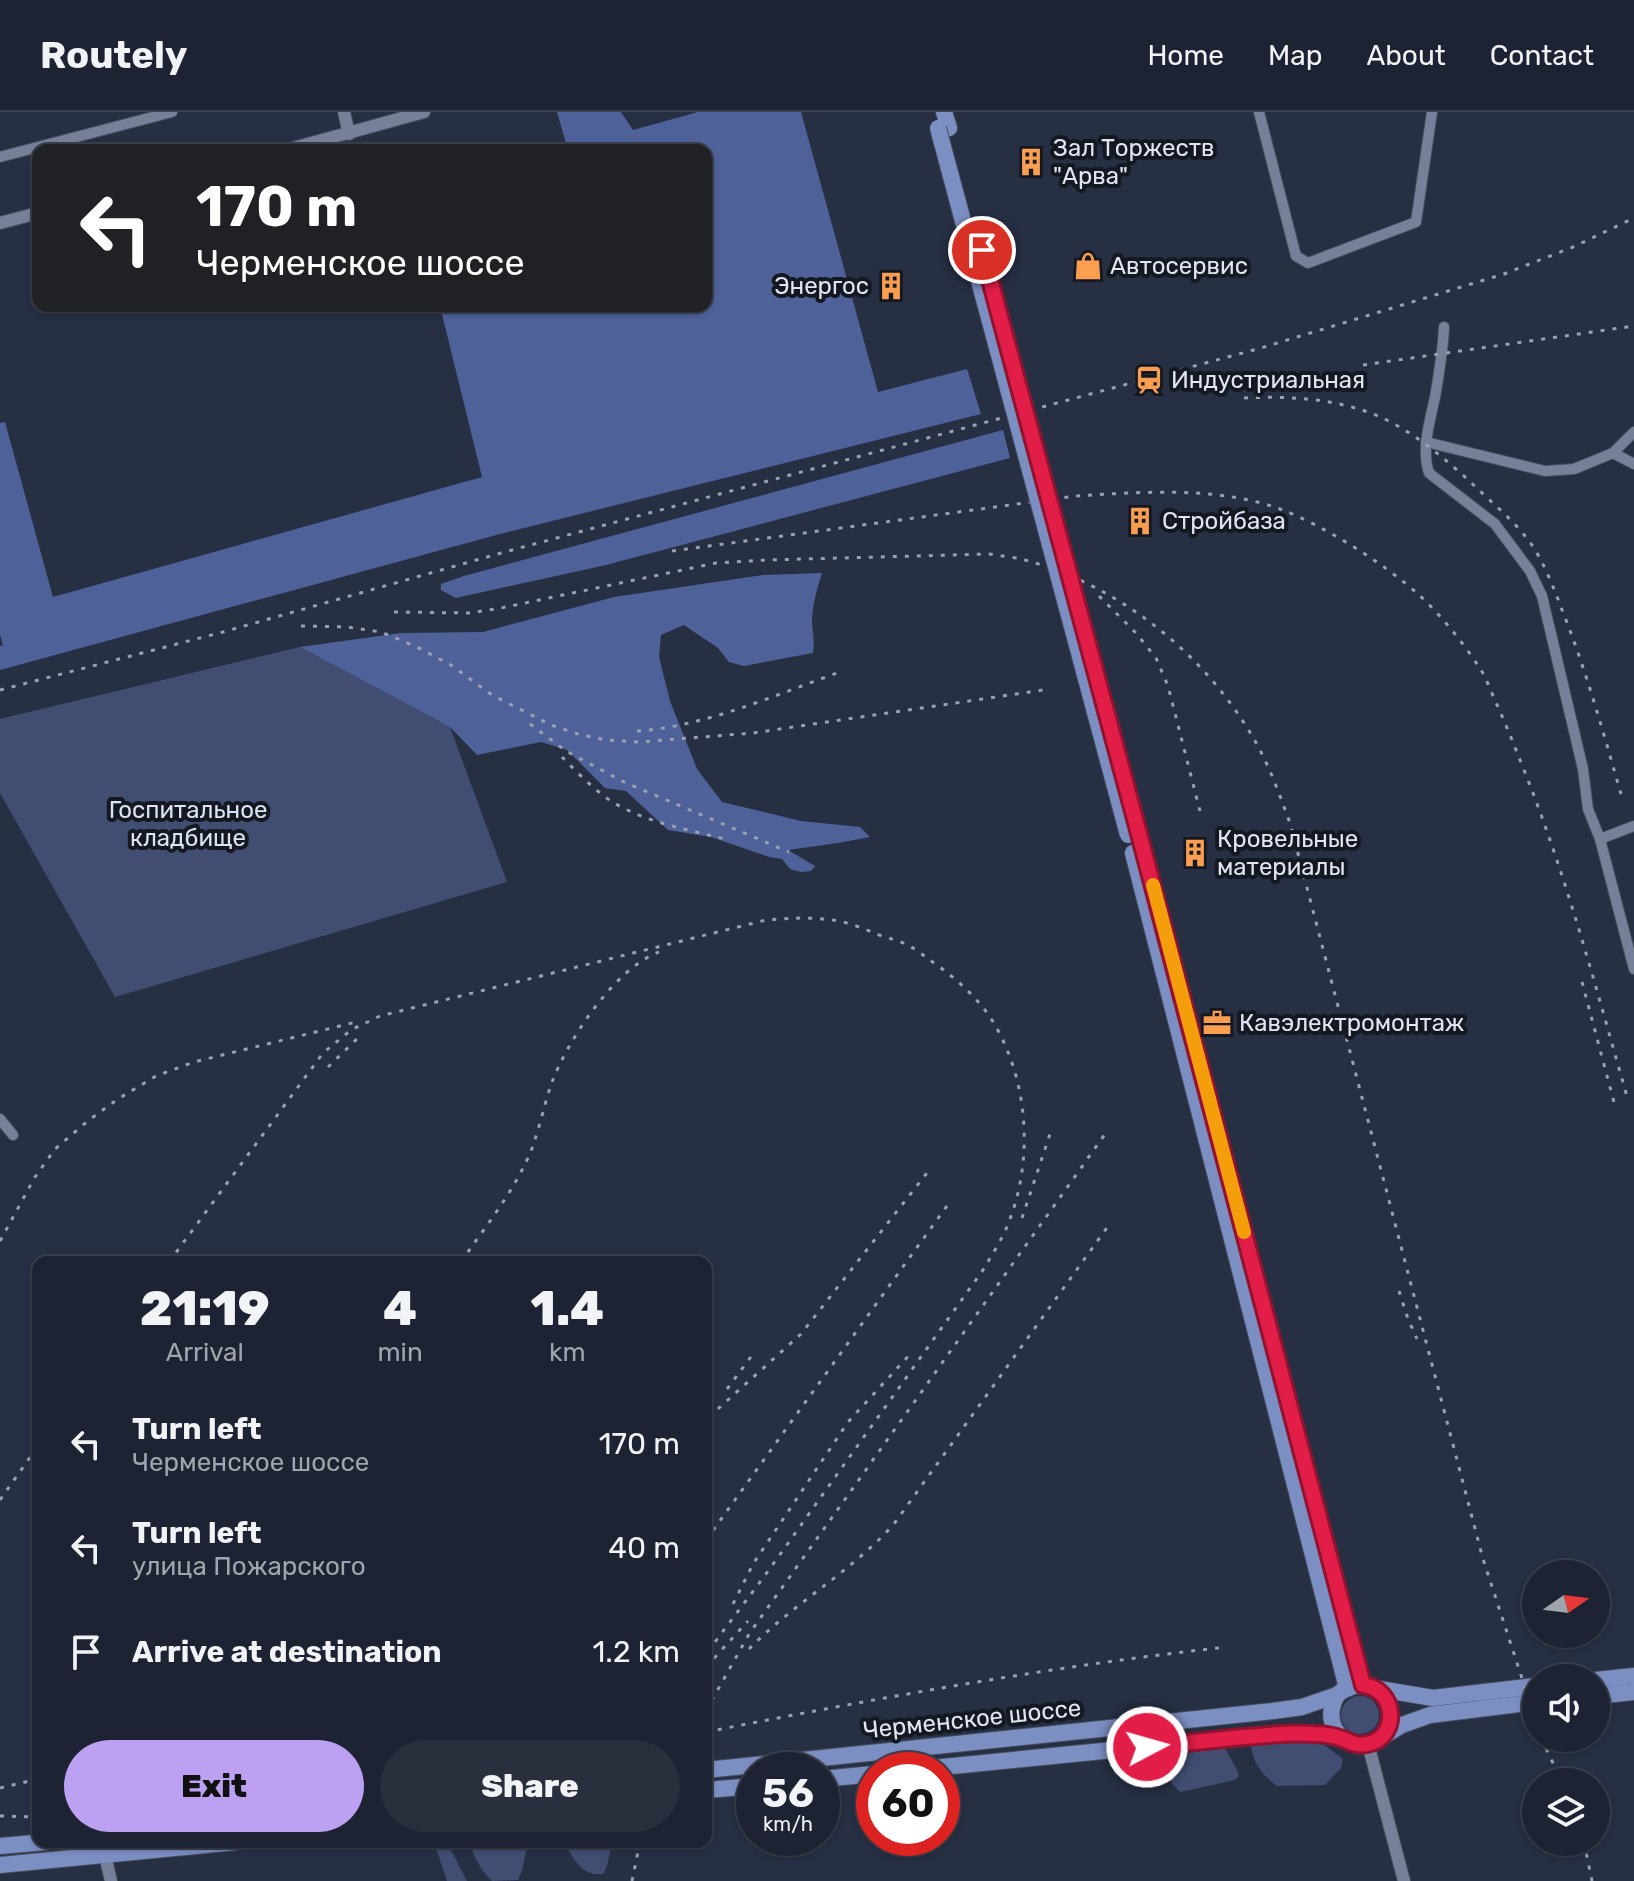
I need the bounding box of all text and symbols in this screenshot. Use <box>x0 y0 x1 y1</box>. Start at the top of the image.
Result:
text: Routely <box>40 32 187 78</box>
text: Home <box>1147 39 1224 72</box>
text: Map <box>1268 39 1322 72</box>
text: About <box>1366 39 1446 72</box>
text: Contact <box>1490 39 1594 72</box>
place label: Зал Торжеств "Арва" <box>1053 134 1215 190</box>
building icon: Зал Торжеств "Арва" <box>1016 147 1046 177</box>
text: 170 m <box>196 174 357 240</box>
icon: left <box>64 176 168 280</box>
pin <box>948 216 1016 284</box>
icon: arrive <box>960 228 1004 272</box>
text: Черменское шоссе <box>196 241 525 284</box>
shop icon: Автосервис <box>1073 251 1103 281</box>
place label: Автосервис <box>1110 252 1248 280</box>
building icon: Энергос <box>876 271 906 301</box>
place label: Энергос <box>774 272 869 300</box>
station icon: Индустриальная <box>1134 365 1164 395</box>
place label: Индустриальная <box>1171 366 1365 394</box>
building icon: Стройбаза <box>1125 506 1155 536</box>
place label: Стройбаза <box>1162 507 1286 535</box>
park label: Госпитальное кладбище <box>109 796 267 852</box>
place label: Кровельные материалы <box>1217 825 1358 881</box>
building icon: Кровельные материалы <box>1180 838 1210 868</box>
office icon: Кавэлектромонтаж <box>1202 1008 1232 1038</box>
place label: Кавэлектромонтаж <box>1239 1009 1464 1037</box>
text: 21:19 <box>140 1280 270 1337</box>
text: 4 <box>383 1280 417 1337</box>
text: 1.4 <box>531 1280 604 1337</box>
text: Arrival <box>166 1337 244 1368</box>
text: min <box>377 1337 423 1368</box>
text: km <box>549 1337 586 1368</box>
text: Turn left <box>132 1411 262 1447</box>
icon: left <box>64 1422 108 1466</box>
text: 170 m <box>599 1426 680 1462</box>
text: Черменское шоссе <box>132 1447 369 1478</box>
text: Turn left <box>132 1515 262 1551</box>
icon: left <box>64 1526 108 1570</box>
text: 40 m <box>608 1530 680 1566</box>
text: улица Пожарского <box>132 1551 366 1582</box>
north arrow <box>1522 1560 1610 1648</box>
map controls <box>1522 1560 1610 1856</box>
icon: arrive <box>64 1630 108 1674</box>
text: Arrive at destination <box>132 1634 442 1670</box>
text: 1.2 km <box>592 1634 680 1670</box>
button: sound <box>1522 1664 1610 1752</box>
street label: Черменское шоссе <box>862 1694 1082 1744</box>
position arrow <box>1105 1705 1189 1789</box>
button: Exit <box>64 1740 364 1832</box>
button: Share <box>380 1740 680 1832</box>
speed limit sign: 60 <box>856 1752 960 1856</box>
button: layers <box>1522 1768 1610 1856</box>
text: 56 <box>762 1770 814 1817</box>
text: km/h <box>763 1812 813 1836</box>

